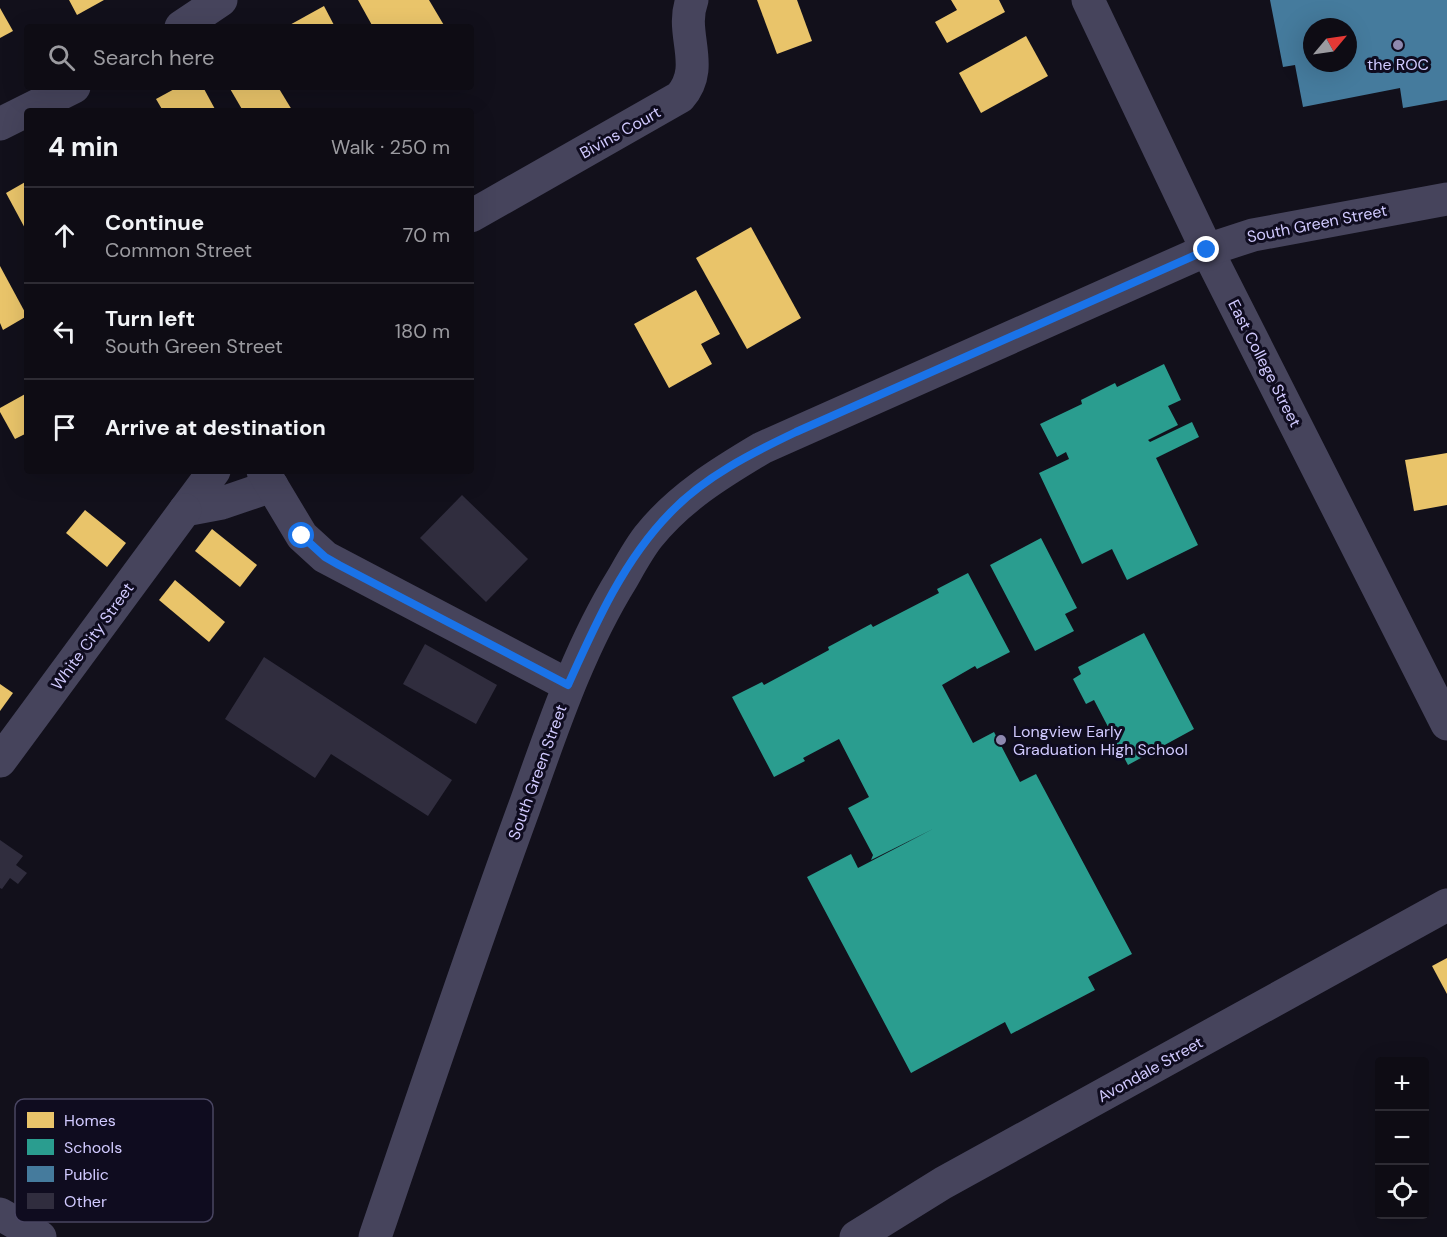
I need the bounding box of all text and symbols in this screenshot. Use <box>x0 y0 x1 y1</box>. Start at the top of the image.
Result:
north arrow <box>1303 18 1357 72</box>
search box <box>24 24 474 90</box>
marker: the ROC <box>1391 38 1405 52</box>
icon: search <box>45 41 78 74</box>
text: Search here <box>93 43 214 72</box>
place label: the ROC <box>1367 54 1429 75</box>
street label: Bivins Court <box>576 102 664 163</box>
text: 4 min <box>48 130 119 164</box>
text: Walk · 250 m <box>331 134 450 160</box>
street label: South Green Street <box>1245 200 1389 247</box>
text: Continue <box>105 208 204 237</box>
icon: ahead <box>48 219 81 252</box>
text: 70 m <box>403 222 450 248</box>
route end <box>1193 236 1219 262</box>
text: Common Street <box>105 237 252 263</box>
street label: East College Street <box>1223 296 1306 431</box>
text: Turn left <box>105 304 195 333</box>
icon: left <box>48 315 81 348</box>
text: 180 m <box>395 318 450 344</box>
text: South Green Street <box>105 333 283 359</box>
icon: arrive <box>48 411 81 444</box>
text: Arrive at destination <box>105 413 326 442</box>
route start <box>288 522 314 548</box>
street label: White City Street <box>46 578 139 694</box>
street label: South Green Street <box>503 702 572 843</box>
place label: Longview Early Graduation High School <box>1013 721 1188 760</box>
marker: Longview Early Graduation High School <box>994 733 1008 747</box>
street label: Avondale Street <box>1094 1032 1207 1107</box>
map controls <box>1375 1057 1429 1219</box>
button: + <box>1375 1057 1429 1111</box>
legend <box>15 1099 213 1222</box>
text: Homes <box>64 1110 116 1131</box>
button: − <box>1375 1111 1429 1165</box>
text: Schools <box>64 1137 122 1158</box>
text: Public <box>64 1164 109 1185</box>
button: locate <box>1375 1165 1429 1219</box>
text: Other <box>64 1191 107 1212</box>

